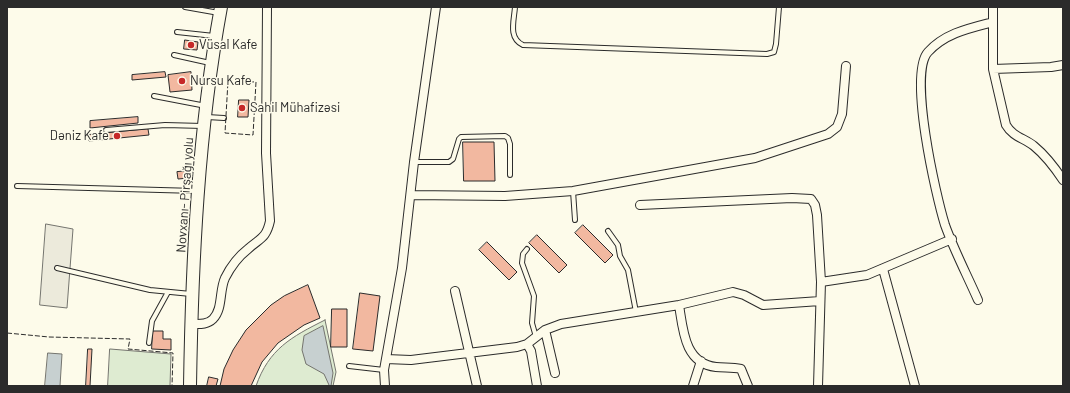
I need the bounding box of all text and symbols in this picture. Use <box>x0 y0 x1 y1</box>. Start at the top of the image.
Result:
place label: Vüsal Kafe <box>199 37 258 53</box>
marker: Vüsal Kafe <box>186 40 196 50</box>
place label: Nursu Kafe <box>190 73 252 89</box>
marker: Nursu Kafe <box>177 76 187 86</box>
place label: Sahil Mühafizəsi <box>250 100 340 116</box>
marker: Sahil Mühafizəsi <box>237 103 247 113</box>
place label: Dəniz Kafe <box>50 128 109 144</box>
marker: Dəniz Kafe <box>112 131 122 141</box>
street label: Novxanı- Pirşağı yolu <box>173 137 197 253</box>

